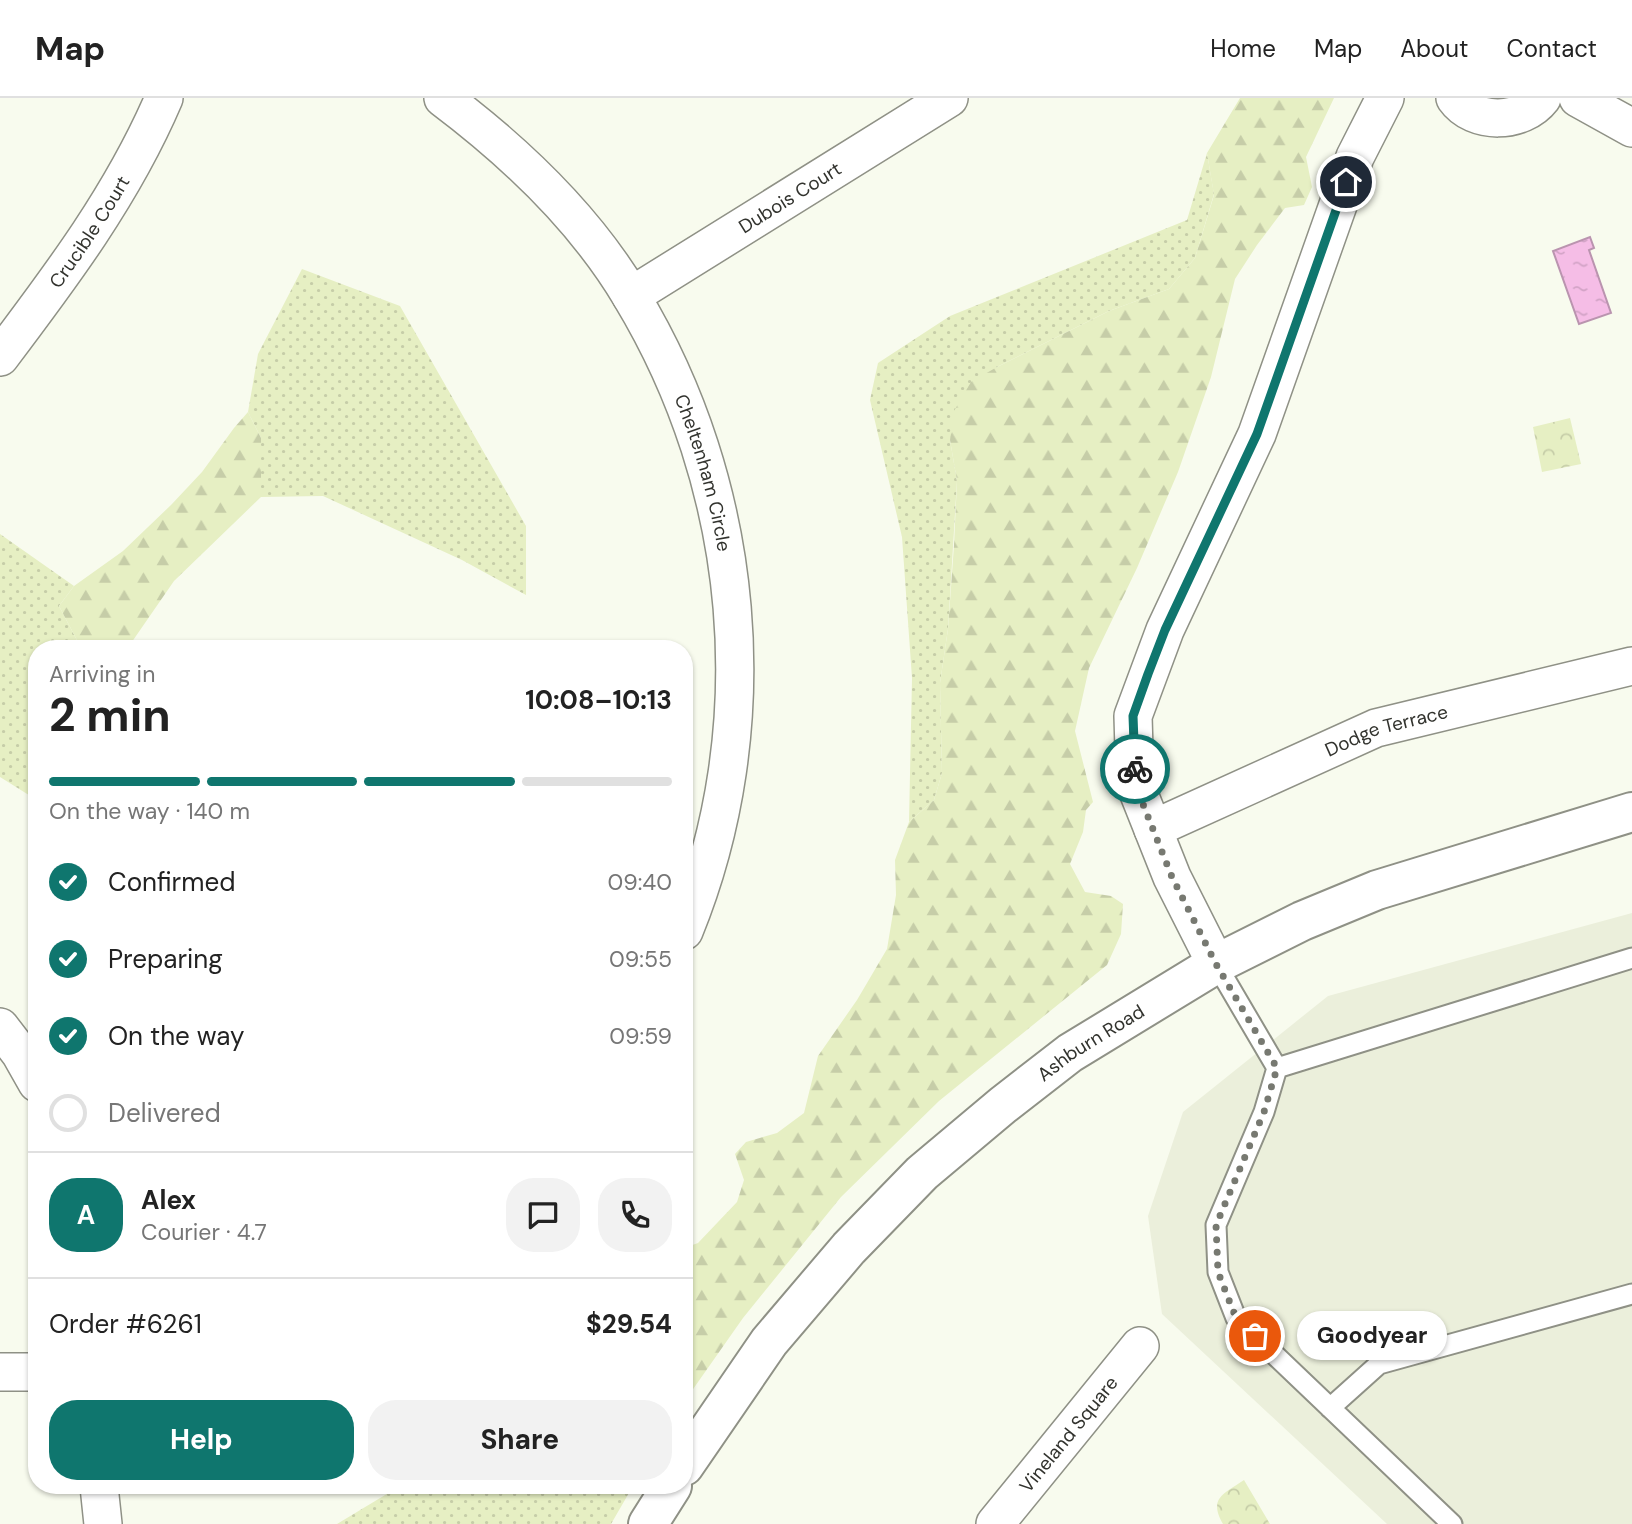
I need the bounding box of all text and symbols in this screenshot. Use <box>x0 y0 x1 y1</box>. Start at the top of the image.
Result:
text: Map <box>35 27 105 70</box>
text: Home <box>1210 33 1276 64</box>
text: Map <box>1314 33 1362 64</box>
text: About <box>1400 33 1469 64</box>
text: Contact <box>1507 33 1597 64</box>
pin <box>1316 152 1376 212</box>
street label: Dubois Court <box>734 156 846 239</box>
icon: home <box>1327 163 1365 201</box>
street label: Crucible Court <box>44 171 135 293</box>
street label: Cheltenham Circle <box>669 391 737 553</box>
text: Arriving in <box>49 659 155 689</box>
text: 10:08–10:13 <box>525 683 672 717</box>
text: 2 min <box>49 685 171 745</box>
street label: Dodge Terrace <box>1321 699 1450 762</box>
courier <box>1100 734 1170 804</box>
icon: bike <box>1116 750 1154 788</box>
text: On the way · 140 m <box>49 796 250 826</box>
icon: check <box>49 863 87 901</box>
text: Confirmed <box>108 865 235 899</box>
text: 09:40 <box>607 867 672 897</box>
icon: check <box>49 940 87 978</box>
text: Preparing <box>108 942 223 976</box>
text: 09:55 <box>609 944 672 974</box>
street label: Ashburn Road <box>1032 999 1149 1087</box>
icon: check <box>49 1017 87 1055</box>
text: On the way <box>108 1019 244 1053</box>
text: 09:59 <box>609 1021 672 1051</box>
text: Delivered <box>108 1096 221 1130</box>
button: chat <box>506 1178 580 1252</box>
button: phone <box>598 1178 672 1252</box>
text: Alex <box>141 1183 196 1217</box>
text: A <box>77 1198 95 1232</box>
text: Courier · 4.7 <box>141 1217 267 1247</box>
pin <box>1225 1306 1285 1366</box>
text: Order #6261 <box>49 1307 202 1341</box>
text: $29.54 <box>586 1307 672 1341</box>
callout: Goodyear <box>1297 1312 1448 1360</box>
icon: bag <box>1236 1317 1274 1355</box>
text: Goodyear <box>1317 1320 1427 1350</box>
street label: Vineland Square <box>1014 1371 1124 1498</box>
button: Help <box>49 1400 354 1480</box>
button: Share <box>368 1400 672 1480</box>

